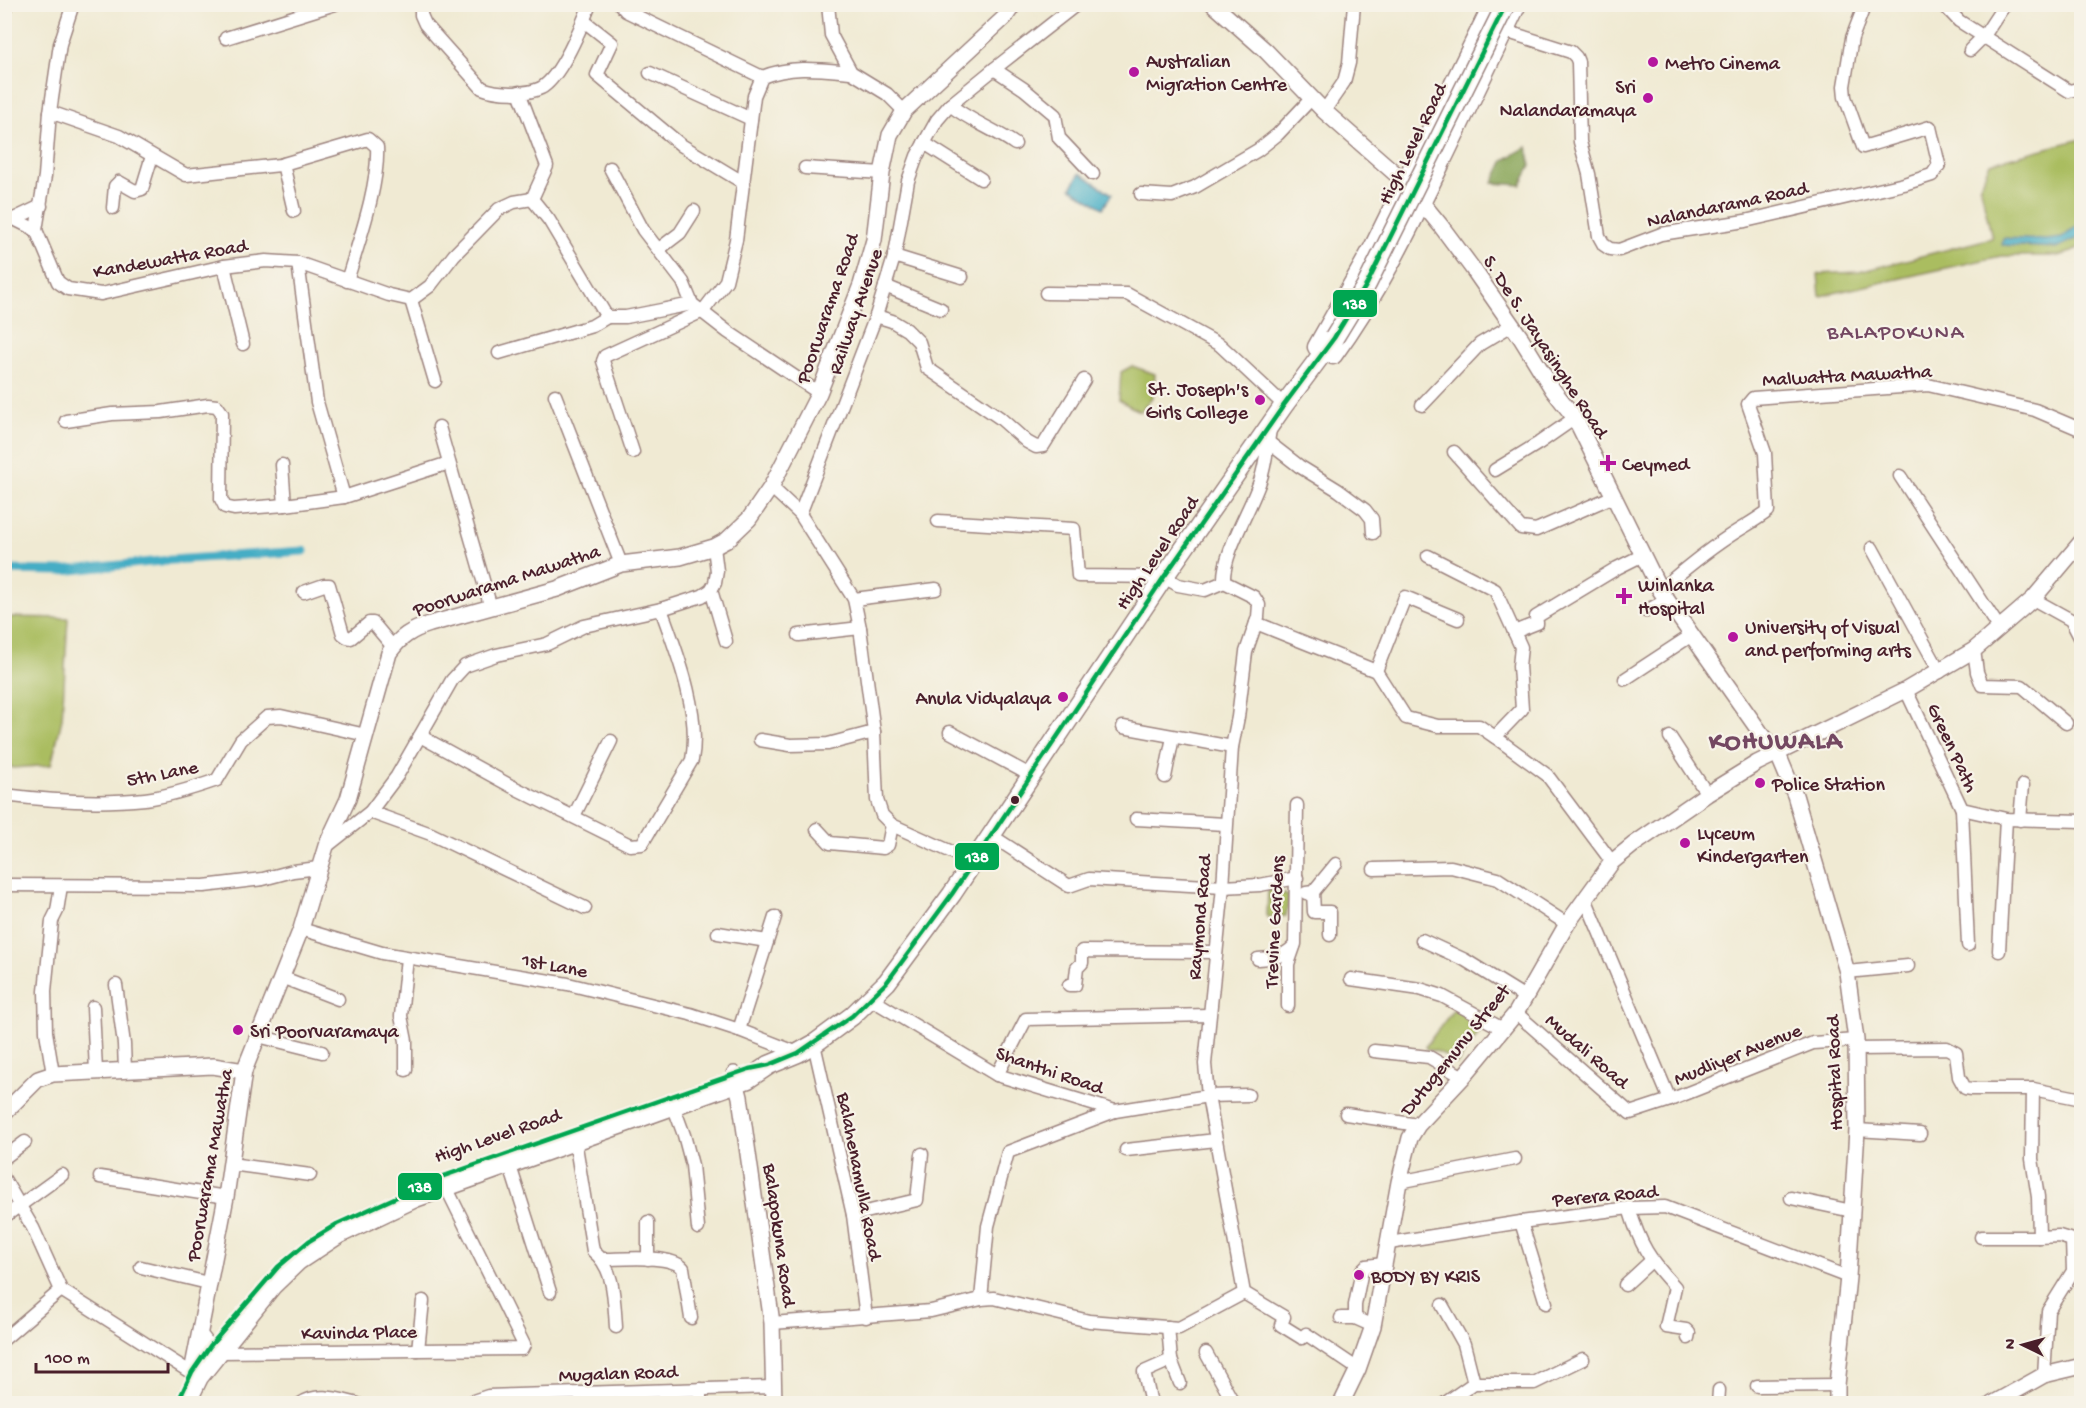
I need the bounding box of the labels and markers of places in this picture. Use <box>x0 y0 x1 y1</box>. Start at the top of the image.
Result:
place label: Australian Migration Centre <box>1146 52 1288 98</box>
place label: Metro Cinema <box>1665 54 1781 77</box>
marker: Metro Cinema <box>1646 55 1660 69</box>
marker: Australian Migration Centre <box>1127 65 1141 79</box>
place label: Sri Nalandaramaya <box>1500 78 1637 124</box>
marker: Sri Nalandaramaya <box>1641 91 1655 105</box>
place label: St. Joseph's Girls College <box>1145 380 1249 426</box>
marker: St. Joseph's Girls College <box>1253 393 1267 407</box>
marker: Ceymed <box>1599 454 1617 472</box>
place label: Ceymed <box>1622 455 1692 478</box>
place label: Winlanka Hospital <box>1638 576 1715 622</box>
marker: Winlanka Hospital <box>1615 587 1633 605</box>
place label: University of Visual and performing arts <box>1745 618 1911 664</box>
marker: University of Visual and performing arts <box>1726 630 1740 644</box>
place label: Anula Vidyalaya <box>915 689 1052 712</box>
marker: Anula Vidyalaya <box>1056 690 1070 704</box>
place label: Police Station <box>1771 775 1885 798</box>
marker: Police Station <box>1753 776 1767 790</box>
unlabelled marker <box>1009 794 1021 806</box>
place label: Lyceum Kindergarten <box>1697 824 1809 870</box>
marker: Lyceum Kindergarten <box>1678 836 1692 850</box>
place label: Sri Poorvaramaya <box>250 1022 400 1045</box>
marker: Sri Poorvaramaya <box>231 1023 245 1037</box>
place label: BODY BY KRIS <box>1370 1267 1481 1290</box>
marker: BODY BY KRIS <box>1352 1268 1366 1282</box>

